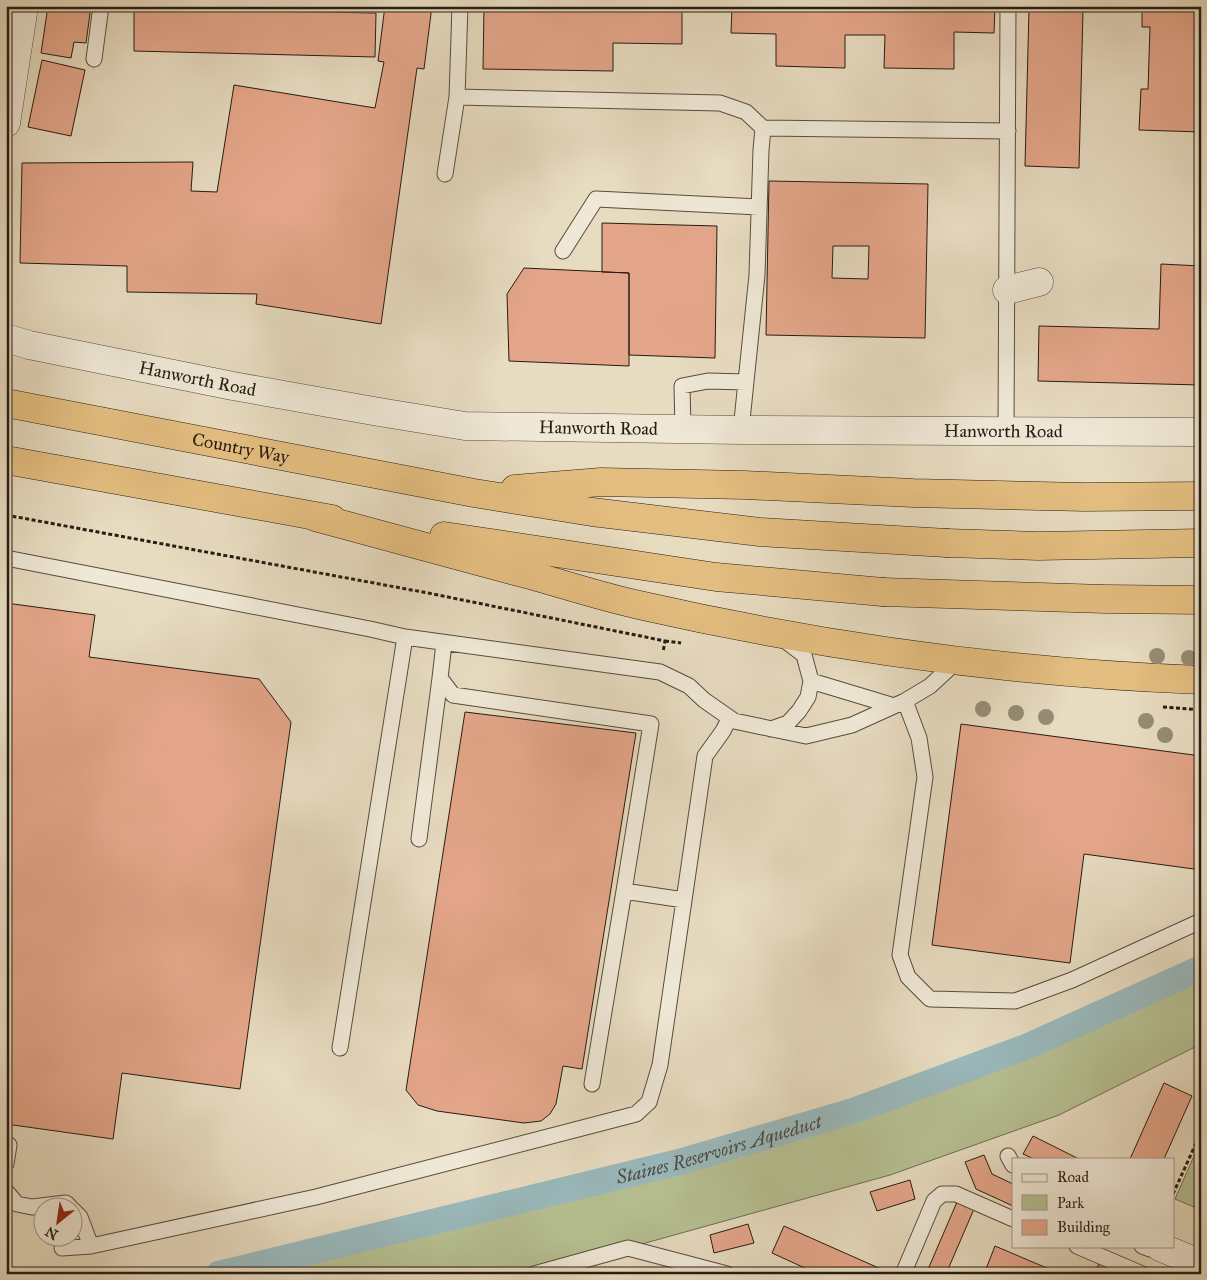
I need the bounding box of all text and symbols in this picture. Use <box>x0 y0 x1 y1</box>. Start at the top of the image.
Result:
street label: Hanworth Road <box>137 356 258 401</box>
street label: Hanworth Road <box>539 416 658 440</box>
street label: Hanworth Road <box>944 420 1063 442</box>
street label: Country Way <box>190 428 292 468</box>
water label: Staines Reservoirs Aqueduct <box>613 1109 825 1189</box>
legend <box>1012 1158 1174 1248</box>
text: Road <box>1057 1168 1089 1186</box>
text: Park <box>1057 1194 1084 1212</box>
north arrow <box>32 1198 82 1248</box>
text: Building <box>1057 1218 1111 1236</box>
text: N <box>42 1222 61 1243</box>

